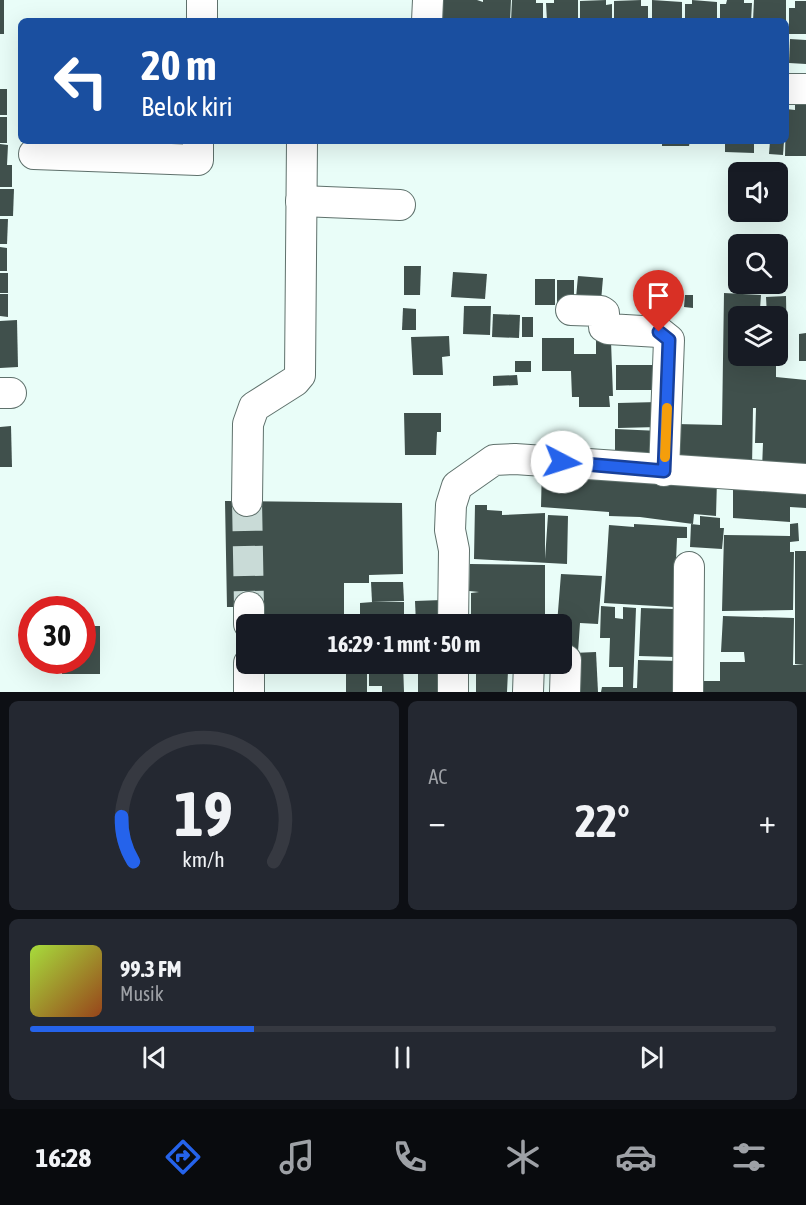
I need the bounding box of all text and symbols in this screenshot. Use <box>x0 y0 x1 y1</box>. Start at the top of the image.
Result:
text: 20 m <box>141 41 216 89</box>
icon: left <box>42 42 120 120</box>
text: Belok kiri <box>141 91 233 122</box>
map controls <box>728 162 788 366</box>
button: sound <box>728 162 788 222</box>
button: search <box>728 234 788 294</box>
pin <box>633 270 684 332</box>
icon: arrive <box>642 279 675 312</box>
button: layers <box>728 306 788 366</box>
position arrow <box>530 430 594 494</box>
speed limit sign: 30 <box>18 596 96 674</box>
text: 16:29 · 1 mnt · 50 m <box>328 631 480 657</box>
text: AC <box>429 765 447 788</box>
text: 19 <box>174 778 233 849</box>
text: 22° <box>575 795 630 847</box>
text: − <box>429 802 446 840</box>
text: + <box>759 802 776 840</box>
text: km/h <box>182 848 225 873</box>
text: 99.3 FM <box>120 956 182 982</box>
text: Musik <box>120 982 164 1005</box>
icon: previous <box>138 1041 171 1074</box>
icon: pause <box>386 1041 419 1074</box>
icon: next <box>635 1041 668 1074</box>
icon: directions <box>162 1136 204 1178</box>
icon: music <box>276 1136 318 1178</box>
icon: phone <box>389 1136 431 1178</box>
icon: climate <box>502 1136 544 1178</box>
icon: car <box>615 1136 657 1178</box>
icon: filters <box>728 1136 770 1178</box>
text: 16:28 <box>36 1142 91 1173</box>

